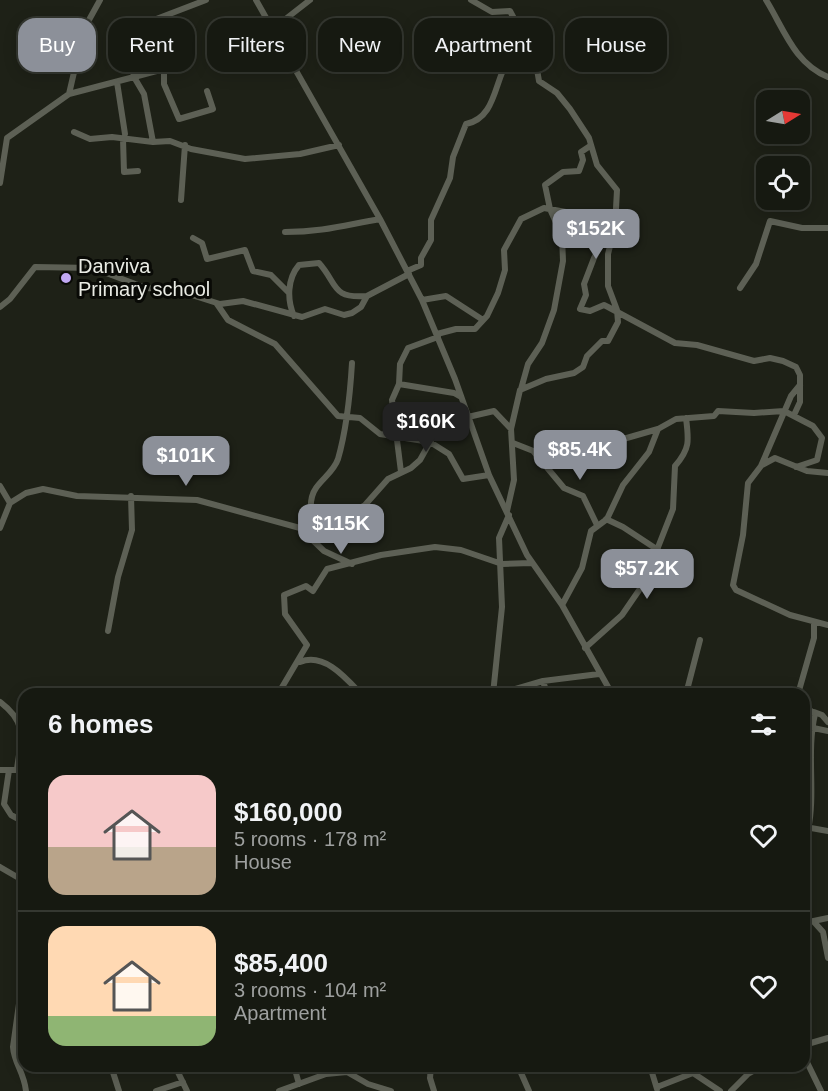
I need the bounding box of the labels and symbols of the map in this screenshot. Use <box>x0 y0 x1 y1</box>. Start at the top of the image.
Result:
north arrow <box>756 90 810 144</box>
pin: $152K <box>554 209 638 260</box>
place label: Danviva Primary school <box>78 255 210 300</box>
marker: Danviva Primary school <box>59 271 73 285</box>
pin: $160K <box>384 402 468 453</box>
pin: $85.4K <box>531 430 629 481</box>
pin: $101K <box>144 436 228 487</box>
pin: $115K <box>299 504 383 555</box>
pin: $57.2K <box>598 549 696 600</box>

